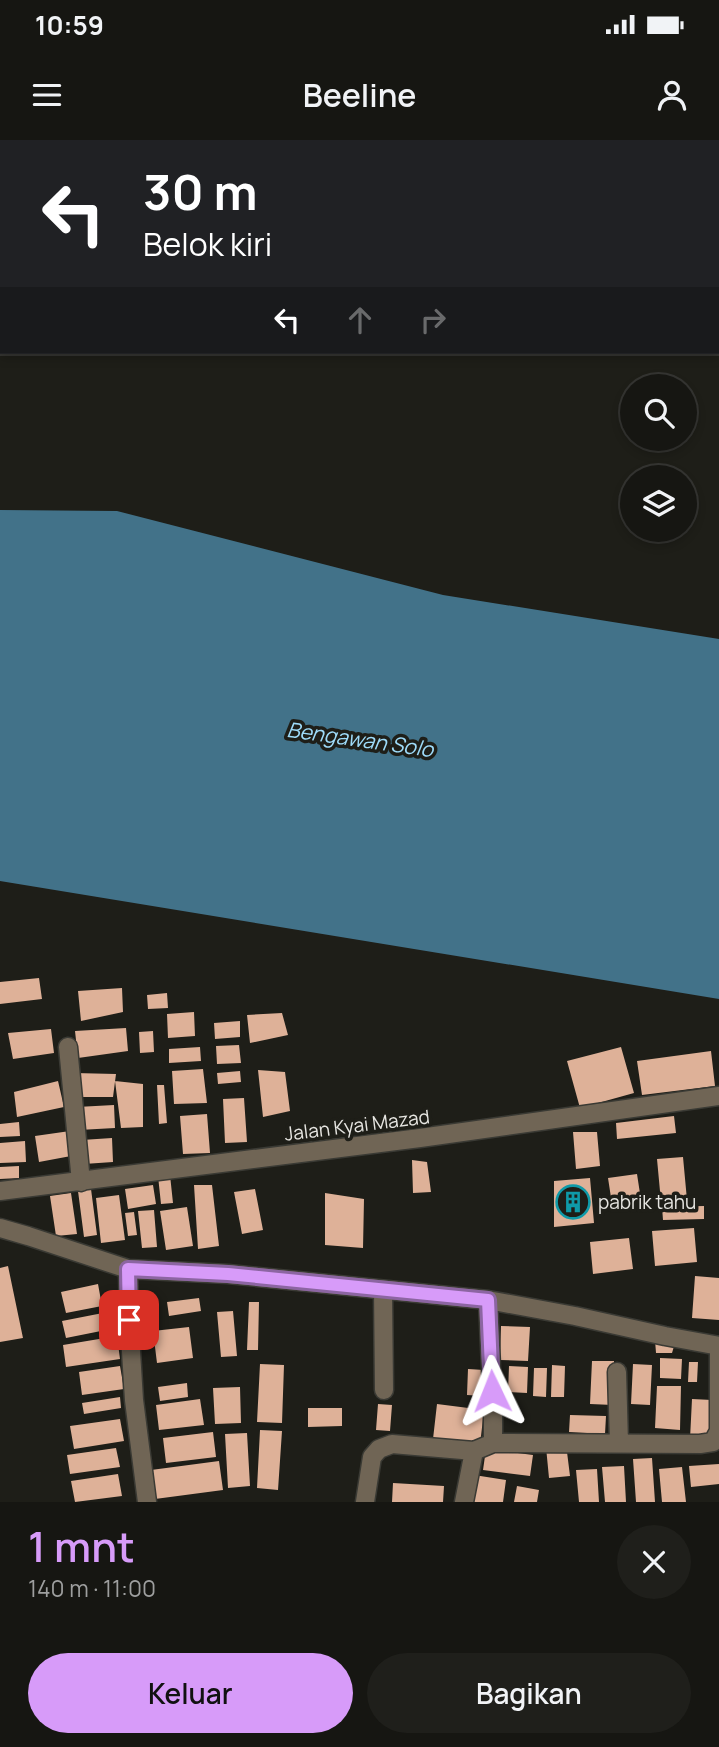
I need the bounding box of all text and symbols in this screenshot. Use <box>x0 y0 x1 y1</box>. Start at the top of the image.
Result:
text: 10:59 <box>35 7 104 43</box>
text: Beeline <box>303 73 416 117</box>
icon: menu <box>28 76 66 114</box>
icon: person <box>653 76 691 114</box>
text: 30 m <box>143 158 258 225</box>
icon: left <box>28 168 119 259</box>
text: Belok kiri <box>143 222 272 266</box>
icon: left <box>268 301 306 339</box>
icon: ahead <box>341 301 379 339</box>
icon: right <box>414 301 452 339</box>
map controls <box>620 374 697 542</box>
button: search <box>620 374 697 451</box>
button: layers <box>620 465 697 542</box>
water label: Bengawan Solo <box>285 715 437 763</box>
street label: Jalan Kyai Mazad <box>283 1103 431 1147</box>
building icon: pabrik tahu <box>554 1183 592 1221</box>
place label: pabrik tahu <box>598 1189 696 1215</box>
pin <box>99 1290 159 1350</box>
icon: arrive <box>110 1301 148 1339</box>
position arrow <box>455 1354 529 1428</box>
text: 1 mnt <box>28 1517 135 1575</box>
button: close <box>617 1525 691 1599</box>
text: 140 m · 11:00 <box>28 1572 156 1604</box>
button: Keluar <box>28 1653 353 1733</box>
button: Bagikan <box>367 1653 691 1733</box>

